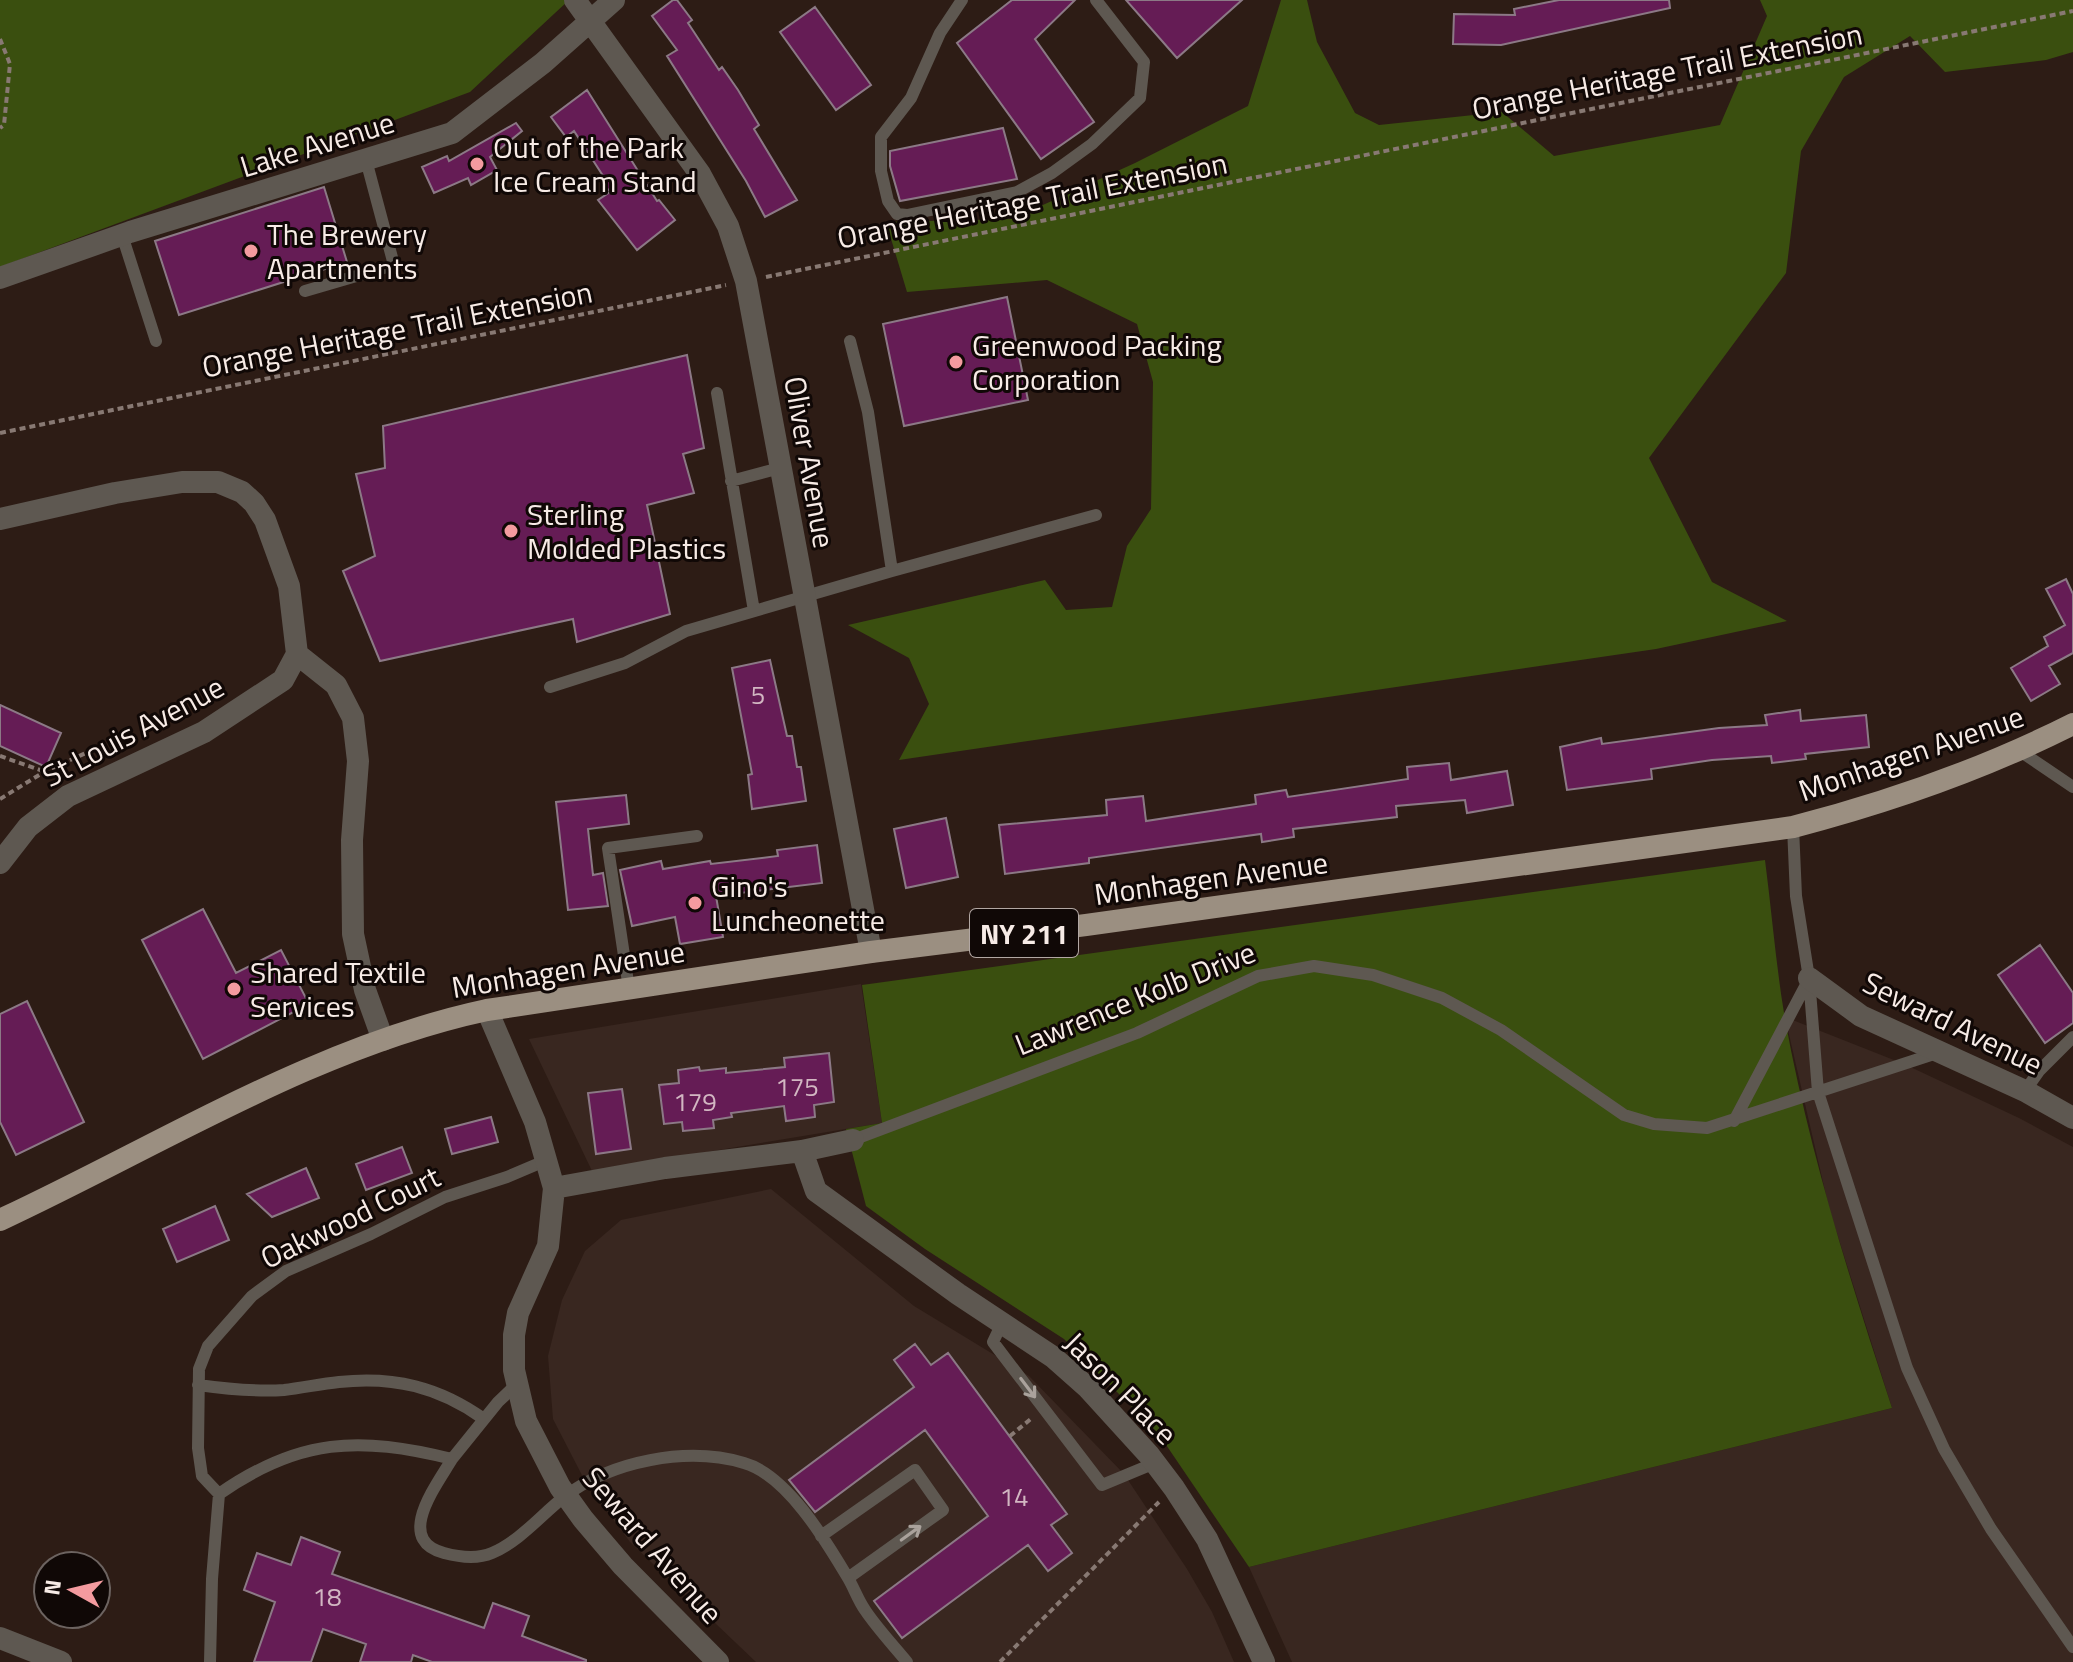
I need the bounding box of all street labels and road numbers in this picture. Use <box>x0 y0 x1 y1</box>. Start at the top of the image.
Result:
street label: Orange Heritage Trail Extension <box>1468 11 1866 131</box>
street label: Lake Avenue <box>234 99 400 189</box>
street label: Orange Heritage Trail Extension <box>833 140 1231 260</box>
street label: Orange Heritage Trail Extension <box>198 269 596 389</box>
street label: Oliver Avenue <box>772 373 848 551</box>
street label: St Louis Avenue <box>34 664 232 798</box>
street label: Monhagen Avenue <box>1792 693 2030 813</box>
street label: Monhagen Avenue <box>1091 839 1331 917</box>
road number: NY 211 <box>970 909 1078 957</box>
street label: Monhagen Avenue <box>448 928 688 1010</box>
street label: Lawrence Kolb Drive <box>1008 929 1262 1067</box>
street label: Seward Avenue <box>1855 960 2051 1086</box>
street label: Oakwood Court <box>252 1153 448 1280</box>
street label: Jason Place <box>1054 1321 1188 1455</box>
street label: Seward Avenue <box>572 1456 734 1634</box>

